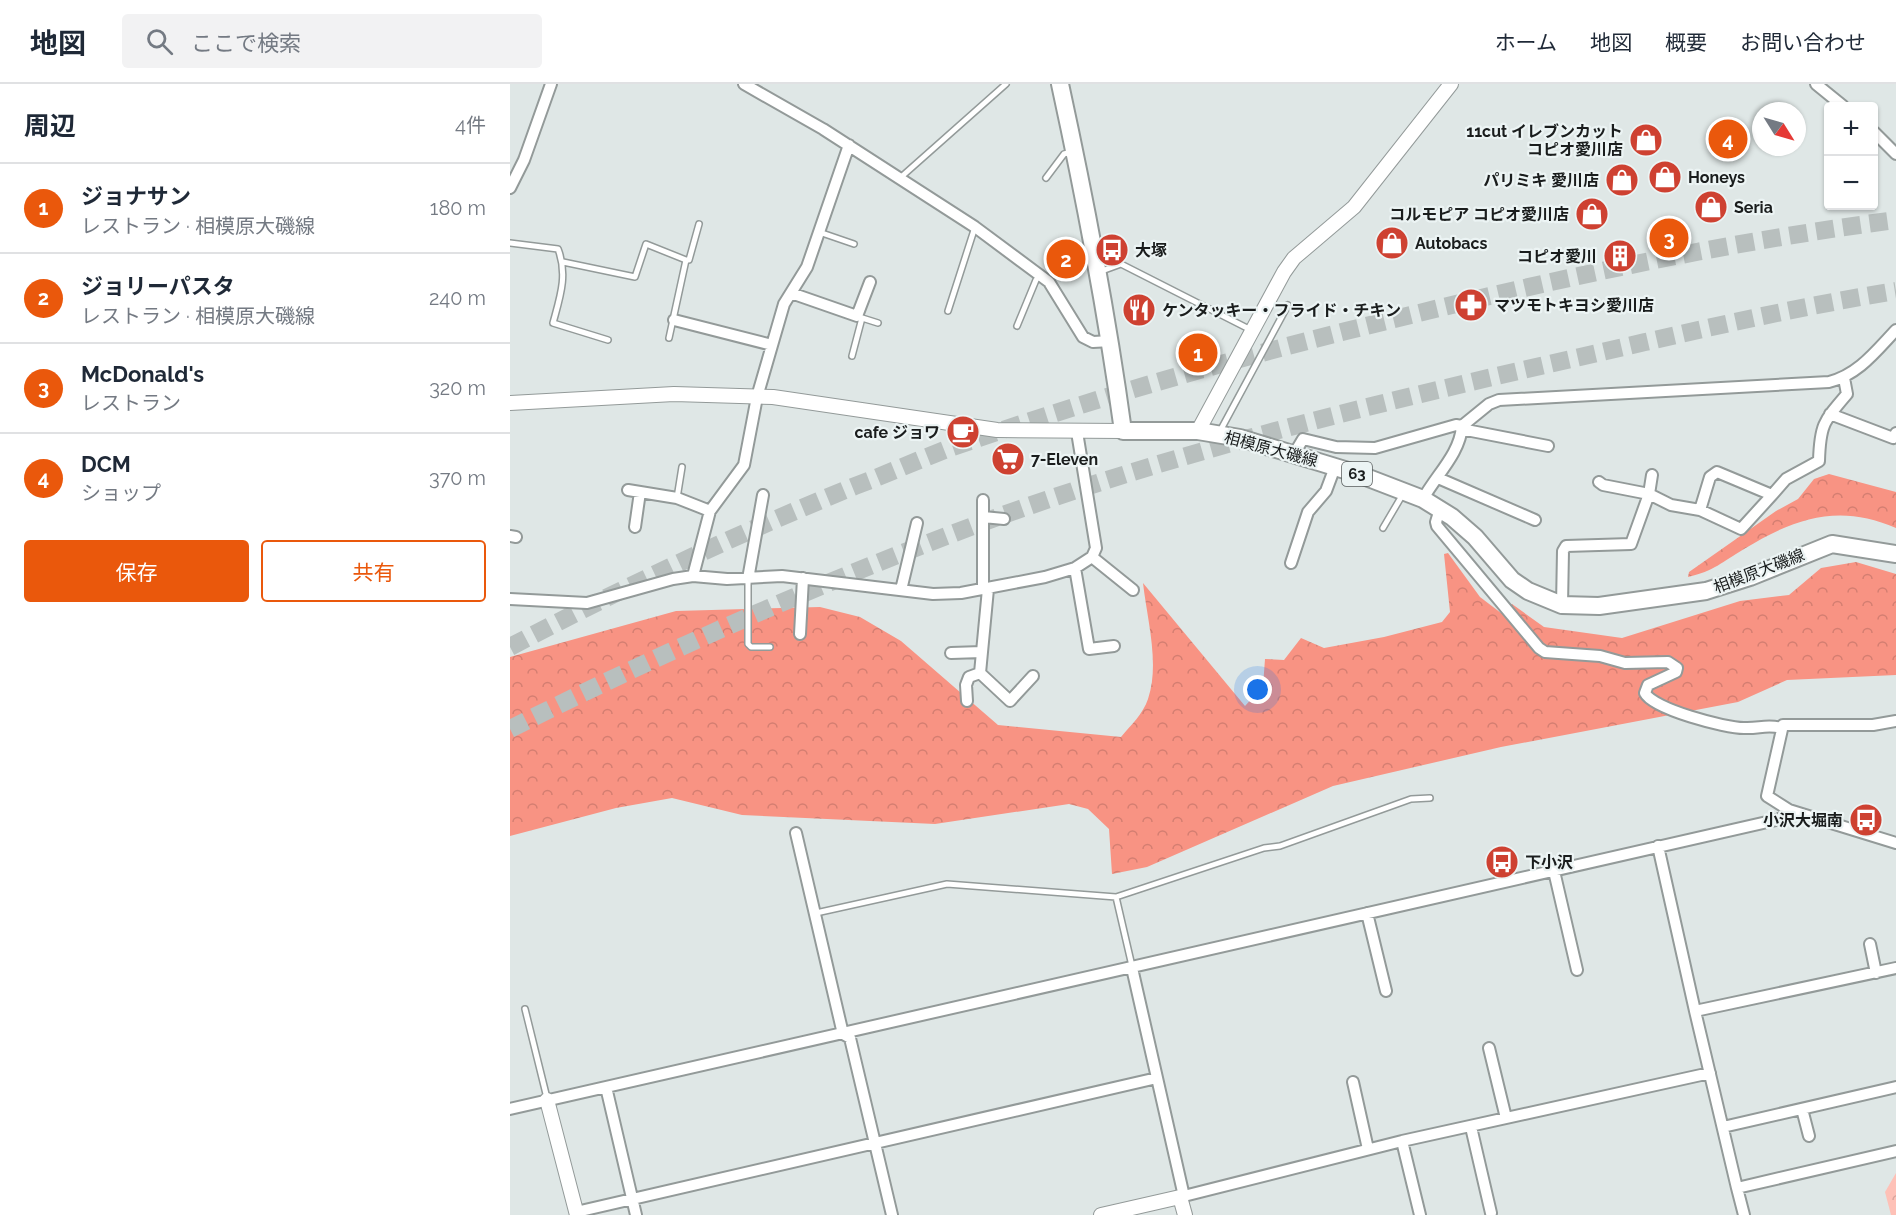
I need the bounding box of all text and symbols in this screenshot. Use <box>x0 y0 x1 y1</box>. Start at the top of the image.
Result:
search box <box>122 14 542 68</box>
icon: search <box>143 25 176 58</box>
text: 地図 <box>30 27 86 60</box>
text: ここで検索 <box>191 30 301 56</box>
text: ホーム <box>1495 30 1557 55</box>
text: 地図 <box>1590 30 1632 55</box>
text: 概要 <box>1665 30 1707 55</box>
text: お問い合わせ <box>1740 30 1866 55</box>
north arrow <box>1752 102 1806 156</box>
map controls <box>1824 102 1878 210</box>
button: + <box>1824 102 1878 156</box>
text: 周辺 <box>24 111 76 141</box>
text: 4件 <box>455 113 486 137</box>
pin: 4 <box>1708 116 1748 162</box>
place label: 11cut イレブンカット コピオ愛川店 <box>1466 122 1623 159</box>
shop icon: 11cut イレブンカット コピオ愛川店 <box>1628 122 1664 158</box>
button: − <box>1824 156 1878 210</box>
shop icon: Honeys <box>1647 159 1683 195</box>
shop icon: パリミキ 愛川店 <box>1604 162 1640 198</box>
place label: Honeys <box>1688 168 1745 187</box>
place label: パリミキ 愛川店 <box>1483 171 1599 190</box>
text: ジョナサン <box>81 183 191 209</box>
shop icon: Seria <box>1693 189 1729 225</box>
text: 1 <box>39 196 48 220</box>
text: 180 m <box>430 196 486 220</box>
shop icon: コルモピア コピオ愛川店 <box>1574 196 1610 232</box>
place label: Seria <box>1734 198 1773 217</box>
place label: コルモピア コピオ愛川店 <box>1389 205 1569 224</box>
text: レストラン · 相模原大磯線 <box>81 214 315 238</box>
pin: 3 <box>1650 216 1688 260</box>
shop icon: Autobacs <box>1374 225 1410 261</box>
bus stop icon: 大塚 <box>1094 232 1130 268</box>
place label: Autobacs <box>1415 234 1488 253</box>
pin: 2 <box>1046 236 1086 282</box>
building icon: コピオ愛川 <box>1602 238 1638 274</box>
place label: 大塚 <box>1135 241 1167 260</box>
place label: コピオ愛川 <box>1517 247 1597 266</box>
text: ジョリーパスタ <box>81 273 235 299</box>
text: 2 <box>38 286 49 310</box>
text: 240 m <box>429 286 486 310</box>
pharmacy icon: マツモトキヨシ愛川店 <box>1453 287 1489 323</box>
restaurant icon: ケンタッキー・フライド・チキン <box>1121 292 1157 328</box>
place label: マツモトキヨシ愛川店 <box>1494 296 1654 315</box>
place label: ケンタッキー・フライド・チキン <box>1162 301 1401 320</box>
text: レストラン · 相模原大磯線 <box>81 304 315 328</box>
pin: 1 <box>1178 330 1218 376</box>
text: McDonald's <box>81 361 204 387</box>
text: 3 <box>38 376 49 400</box>
text: 320 m <box>429 376 486 400</box>
text: レストラン <box>81 391 181 415</box>
cafe icon: cafe ジョワ <box>945 414 981 450</box>
place label: cafe ジョワ <box>855 423 940 442</box>
street label: 相模原大磯線 <box>1222 427 1320 471</box>
supermarket icon: 7-Eleven <box>990 441 1026 477</box>
place label: 7-Eleven <box>1031 450 1098 469</box>
text: DCM <box>81 451 131 477</box>
road number: 63 <box>1342 462 1372 486</box>
text: 4 <box>38 466 49 490</box>
text: 370 m <box>429 466 486 490</box>
text: ショップ <box>81 481 161 505</box>
button: 保存 <box>24 540 249 602</box>
button: 共有 <box>261 540 486 602</box>
street label: 相模原大磯線 <box>1711 545 1807 597</box>
your location <box>1243 675 1272 704</box>
bus stop icon: 小沢大堀南 <box>1848 802 1884 838</box>
place label: 小沢大堀南 <box>1763 811 1843 830</box>
bus stop icon: 下小沢 <box>1484 844 1520 880</box>
place label: 下小沢 <box>1525 853 1573 872</box>

